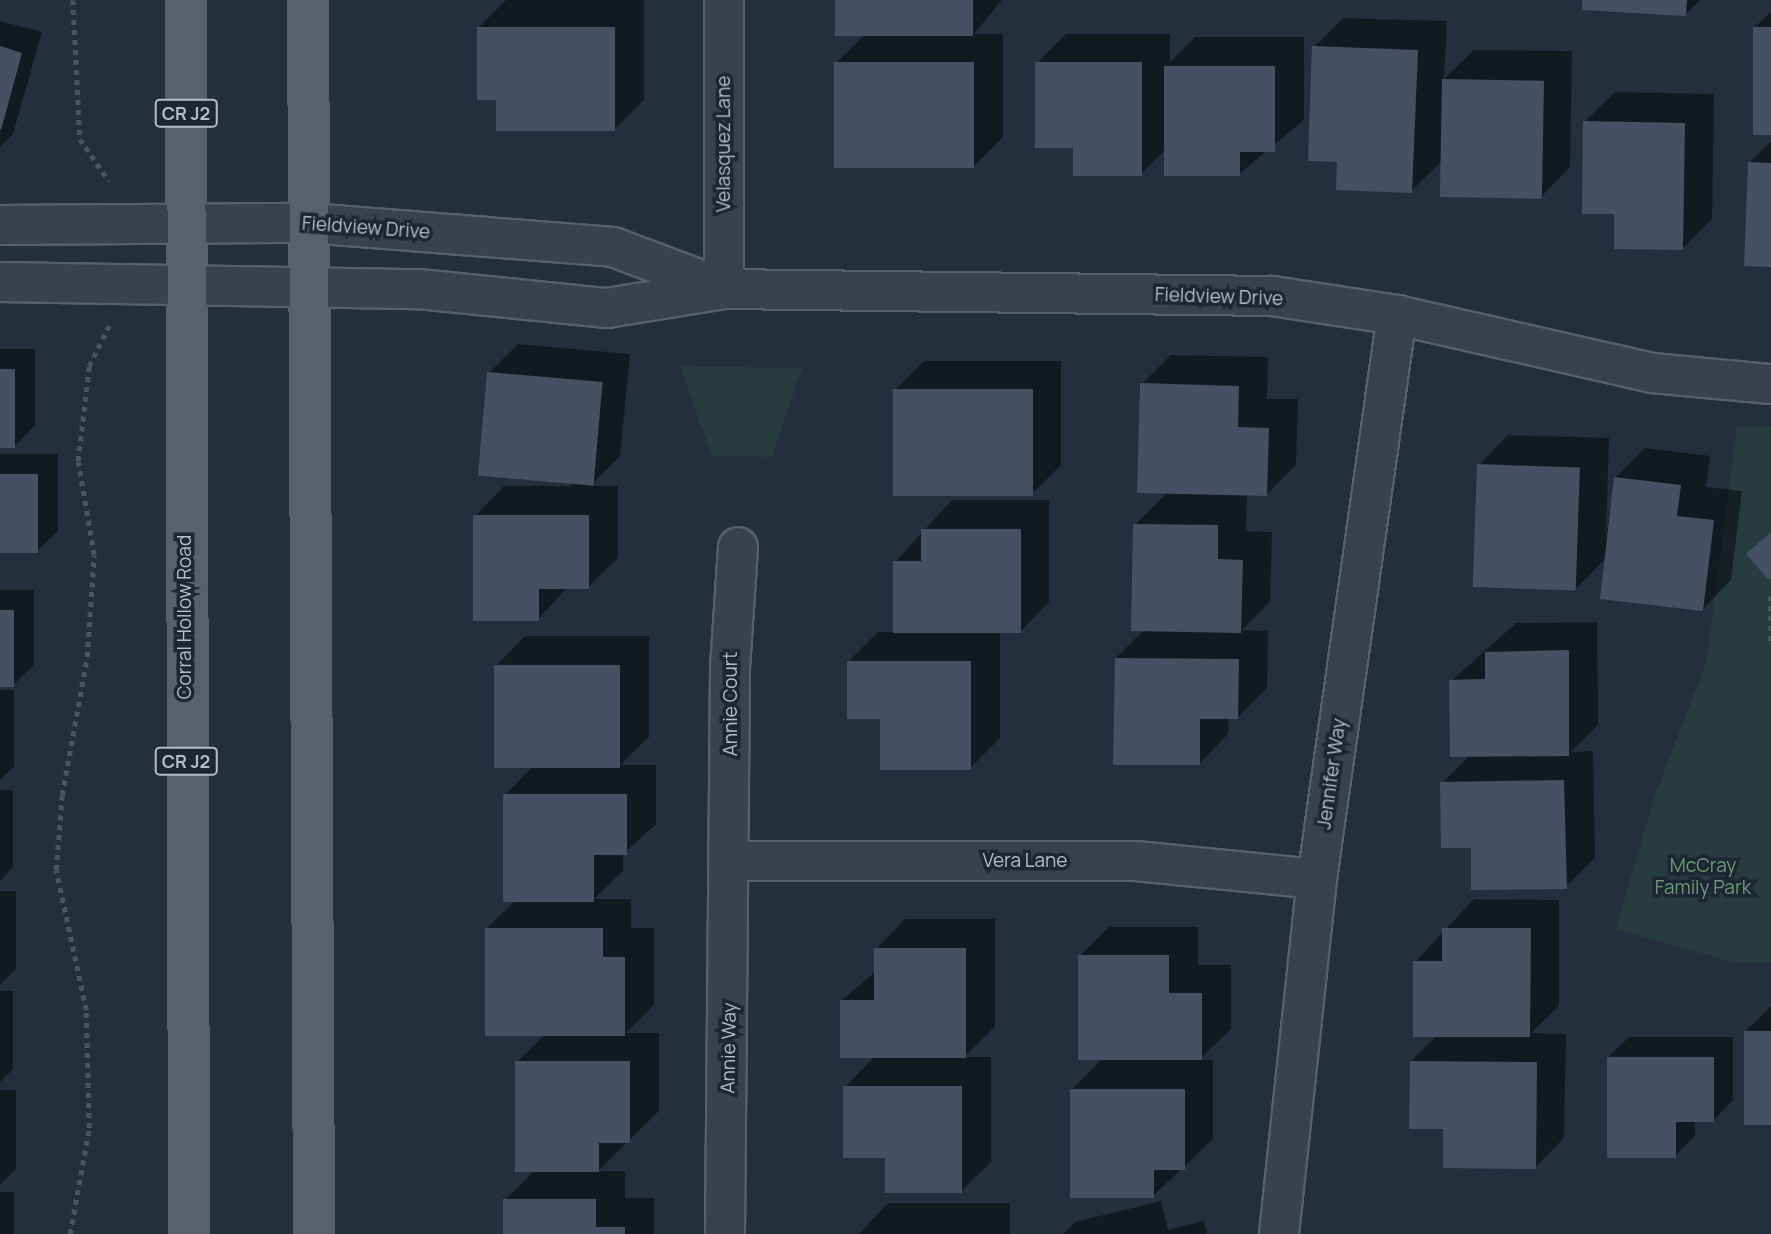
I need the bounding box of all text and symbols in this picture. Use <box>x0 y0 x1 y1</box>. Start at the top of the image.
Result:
street label: Velasquez Lane <box>713 76 735 212</box>
road number: CR J2 <box>154 98 218 128</box>
street label: Fieldview Drive <box>301 212 431 244</box>
street label: Fieldview Drive <box>1154 283 1284 311</box>
street label: Corral Hollow Road <box>174 535 196 699</box>
street label: Annie Court <box>720 652 742 756</box>
street label: Jennifer Way <box>1313 717 1351 831</box>
road number: CR J2 <box>154 746 218 776</box>
street label: Vera Lane <box>983 850 1067 872</box>
park label: McCray Family Park <box>1655 855 1751 899</box>
street label: Annie Way <box>717 1002 741 1094</box>

